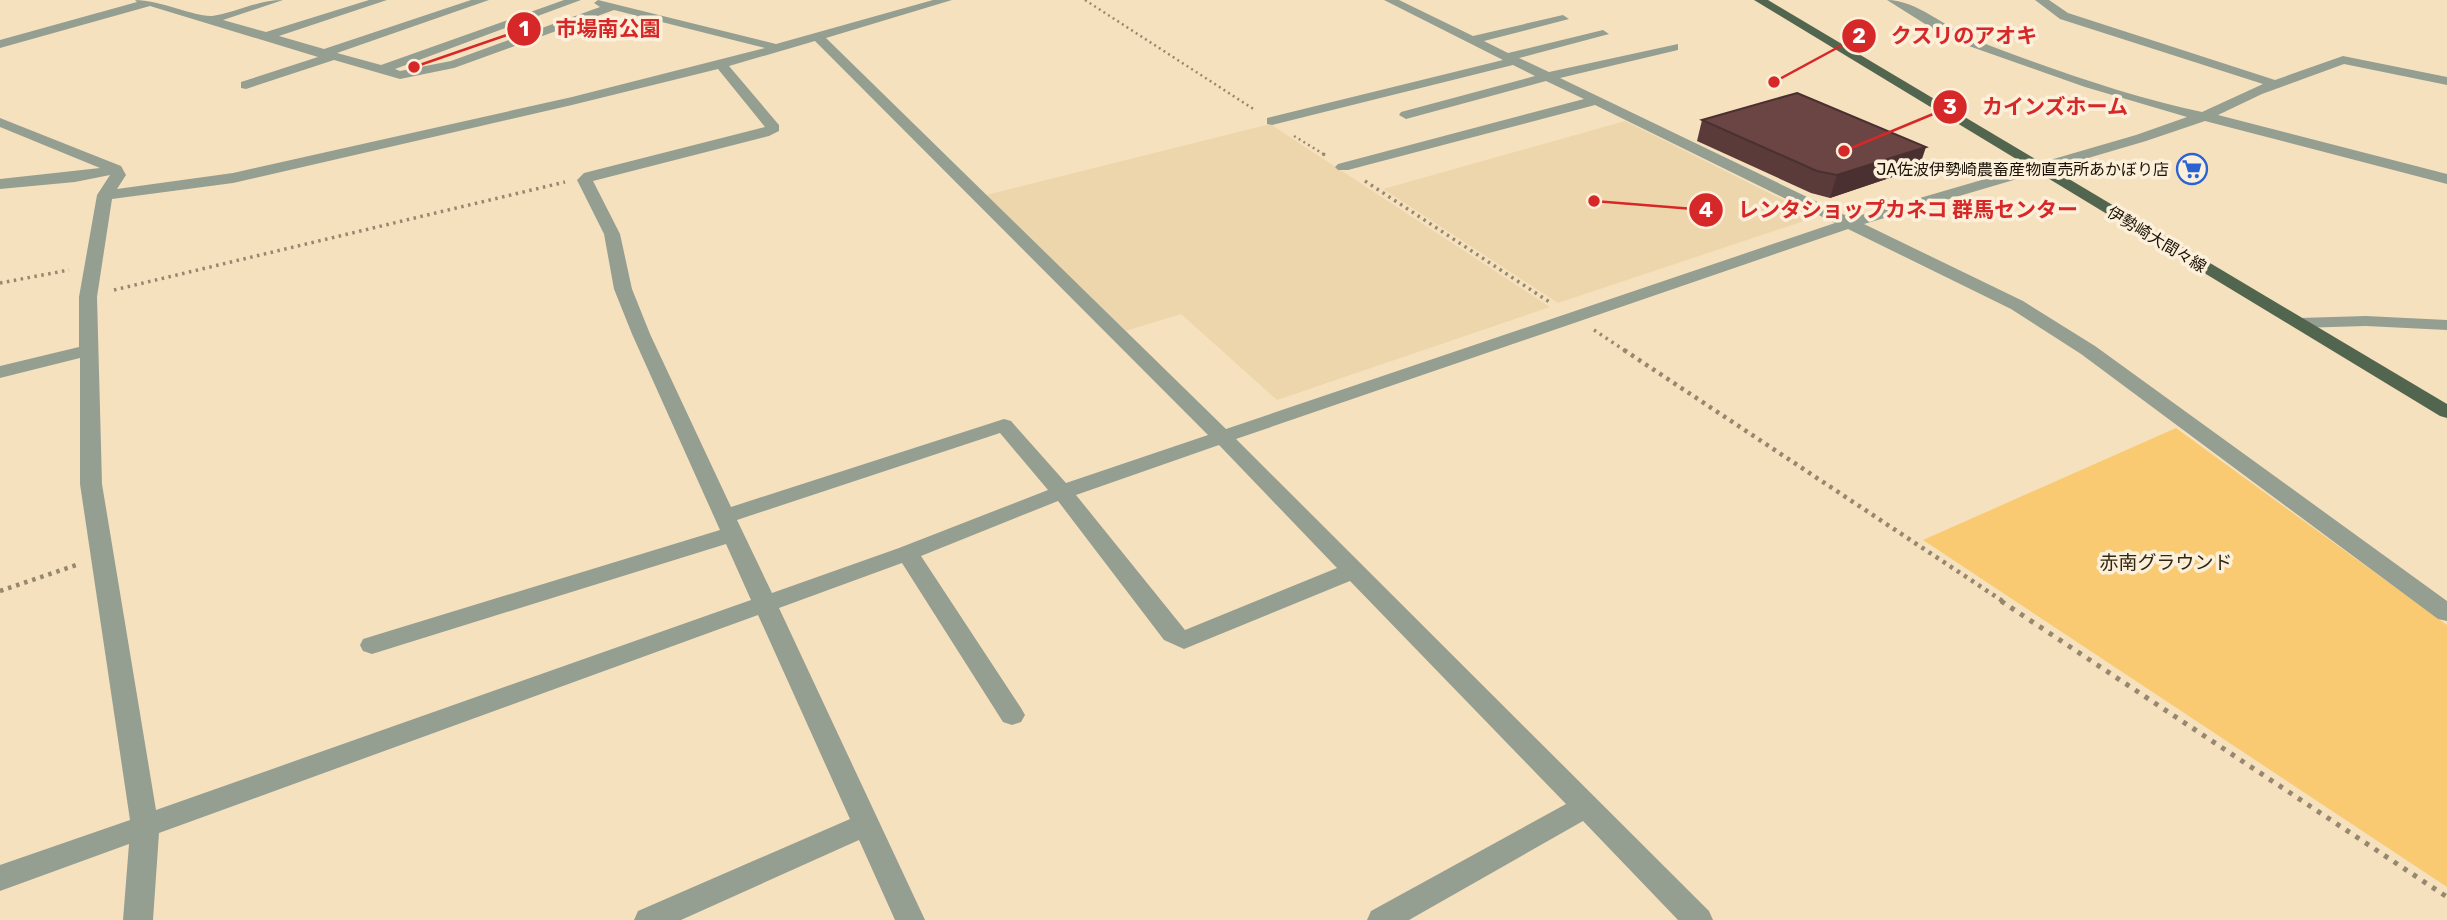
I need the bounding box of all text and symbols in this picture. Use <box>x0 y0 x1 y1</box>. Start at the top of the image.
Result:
callout: 市場南公園 <box>506 8 674 50</box>
callout: クスリのアオキ <box>1841 15 2051 57</box>
text: 1 <box>519 16 529 41</box>
text: 市場南公園 <box>556 16 661 41</box>
text: 2 <box>1852 23 1866 48</box>
text: クスリのアオキ <box>1891 23 2037 48</box>
callout: カインズホーム <box>1933 86 2143 128</box>
text: 3 <box>1943 94 1957 119</box>
text: カインズホーム <box>1982 94 2128 119</box>
supermarket icon: JA佐波伊勢崎農畜産物直売所あかぼり店 <box>2175 152 2209 186</box>
place label: JA佐波伊勢崎農畜産物直売所あかぼり店 <box>1876 160 2169 179</box>
callout: レンタショップカネコ 群馬センター <box>1689 189 2092 231</box>
text: 4 <box>1699 197 1713 222</box>
text: レンタショップカネコ 群馬センター <box>1738 197 2078 222</box>
street label: 伊勢崎大間々線 <box>2104 202 2210 276</box>
park label: 赤南グラウンド <box>2099 551 2233 574</box>

